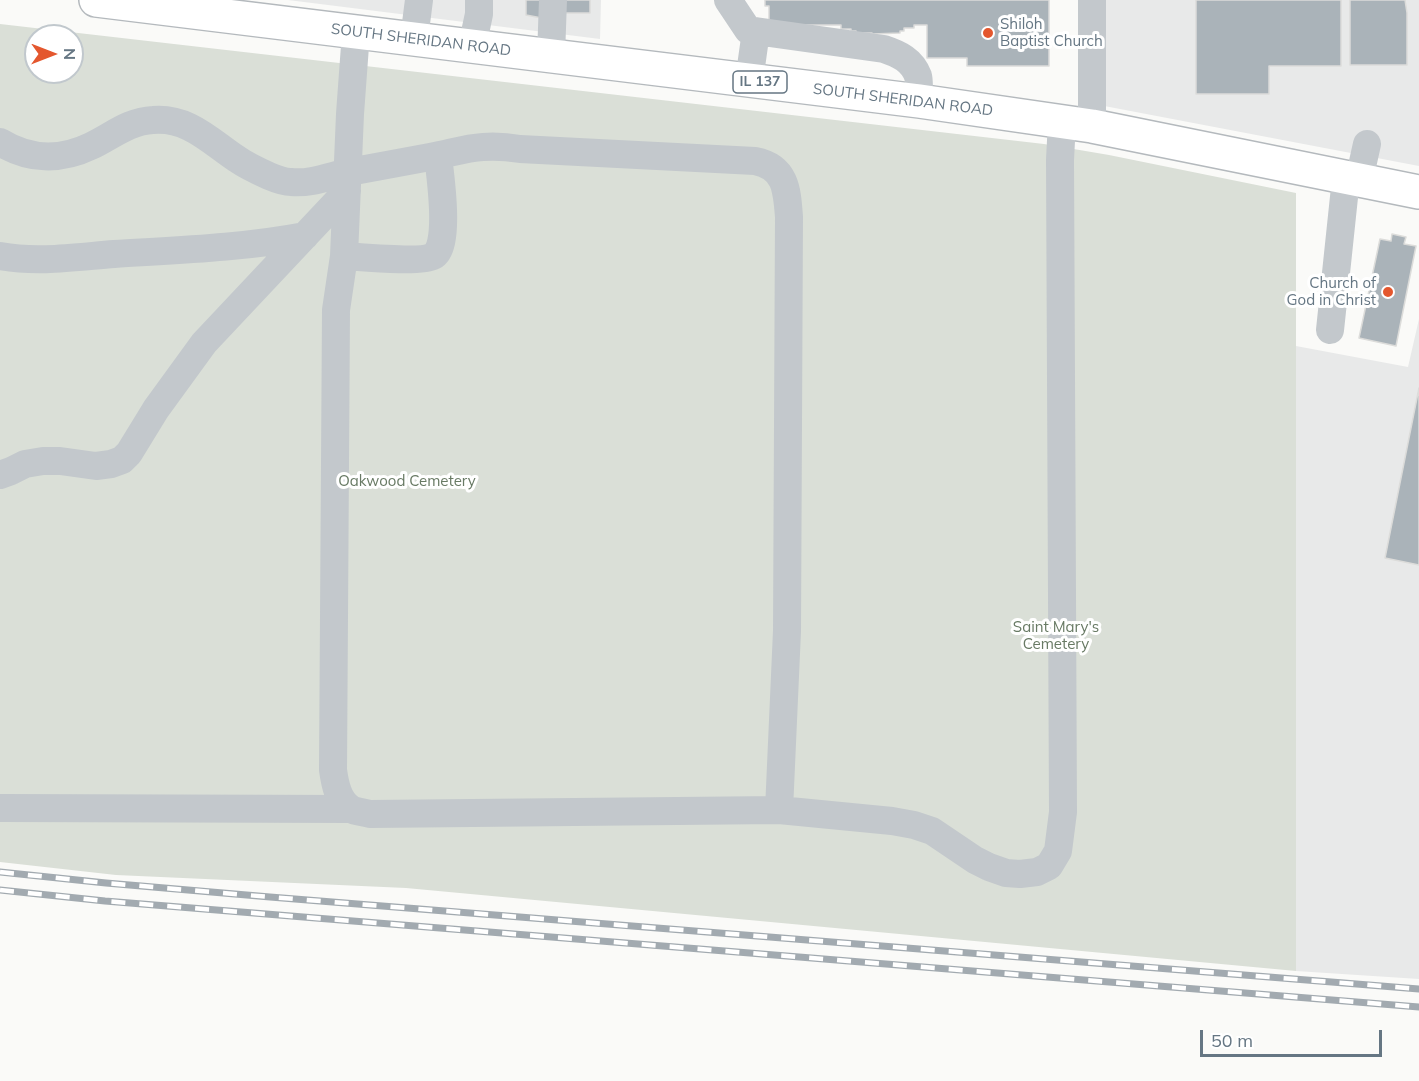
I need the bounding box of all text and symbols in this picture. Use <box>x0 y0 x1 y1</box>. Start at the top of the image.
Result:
place label: Shiloh Baptist Church <box>1000 15 1103 50</box>
street label: SOUTH SHERIDAN ROAD <box>330 20 512 60</box>
north arrow <box>24 24 84 84</box>
marker: Shiloh Baptist Church <box>981 26 995 40</box>
text: N <box>60 48 80 60</box>
road number: IL 137 <box>733 71 787 93</box>
street label: SOUTH SHERIDAN ROAD <box>812 80 994 120</box>
place label: Church of God in Christ <box>1287 274 1376 309</box>
marker: Church of God in Christ <box>1381 285 1395 299</box>
park label: Oakwood Cemetery <box>338 472 476 490</box>
park label: Saint Mary's Cemetery <box>1013 618 1099 653</box>
scale bar <box>1203 1018 1384 1056</box>
text: 50 m <box>1211 1029 1253 1052</box>

